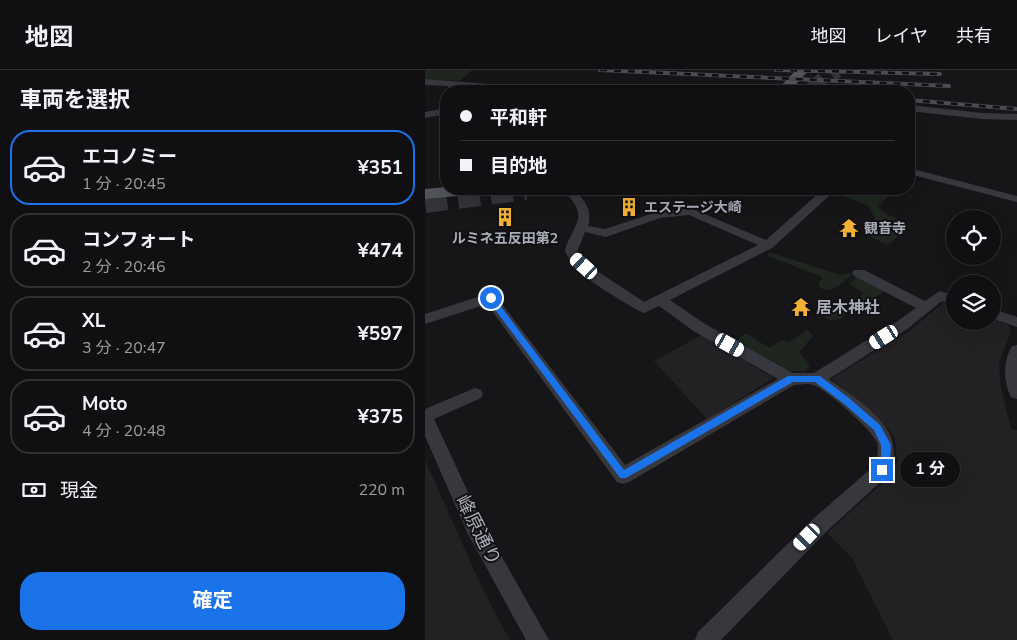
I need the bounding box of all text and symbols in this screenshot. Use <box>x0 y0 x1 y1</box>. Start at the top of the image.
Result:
text: 地図 <box>25 21 73 53</box>
text: 地図 <box>811 24 847 48</box>
text: レイヤ <box>875 24 928 48</box>
text: 共有 <box>956 24 992 48</box>
text: 車両を選択 <box>20 85 130 115</box>
text: 平和軒 <box>490 105 547 131</box>
text: エコノミー <box>82 144 177 170</box>
icon: car <box>22 145 67 190</box>
text: 目的地 <box>490 153 547 179</box>
text: ¥351 <box>357 155 403 181</box>
text: 1 分 · 20:45 <box>82 173 166 195</box>
building icon: エステージ大崎 <box>618 196 640 218</box>
place label: エステージ大崎 <box>644 198 742 217</box>
building icon: ルミネ五反田第2 <box>494 206 516 228</box>
map controls <box>946 210 1001 330</box>
button: locate <box>946 210 1001 265</box>
temple icon: 観音寺 <box>838 217 860 239</box>
place label: 観音寺 <box>864 219 906 238</box>
text: コンフォート <box>82 227 195 253</box>
icon: car <box>22 228 67 273</box>
place label: ルミネ五反田第2 <box>452 229 558 248</box>
text: ¥474 <box>357 238 403 264</box>
car <box>567 250 600 282</box>
text: 2 分 · 20:46 <box>82 256 166 278</box>
button: layers <box>946 275 1001 330</box>
route start <box>480 287 502 309</box>
temple icon: 居木神社 <box>790 296 812 318</box>
place label: 居木神社 <box>816 297 880 319</box>
text: XL <box>82 308 105 334</box>
icon: car <box>22 311 67 356</box>
text: ¥597 <box>357 321 403 347</box>
car <box>867 323 900 351</box>
car <box>713 331 746 359</box>
text: 3 分 · 20:47 <box>82 337 166 359</box>
text: Moto <box>82 391 128 417</box>
icon: car <box>22 394 67 439</box>
text: ¥375 <box>357 404 403 430</box>
text: 4 分 · 20:48 <box>82 420 166 442</box>
callout: 1 分 <box>899 452 959 488</box>
text: 1 分 <box>915 458 945 480</box>
route end <box>871 459 893 481</box>
icon: cash <box>20 476 48 504</box>
text: 現金 <box>60 478 98 504</box>
text: 220 m <box>358 479 405 501</box>
street label: 峰原通り <box>449 491 507 570</box>
car <box>791 521 822 553</box>
button: 確定 <box>20 572 405 630</box>

